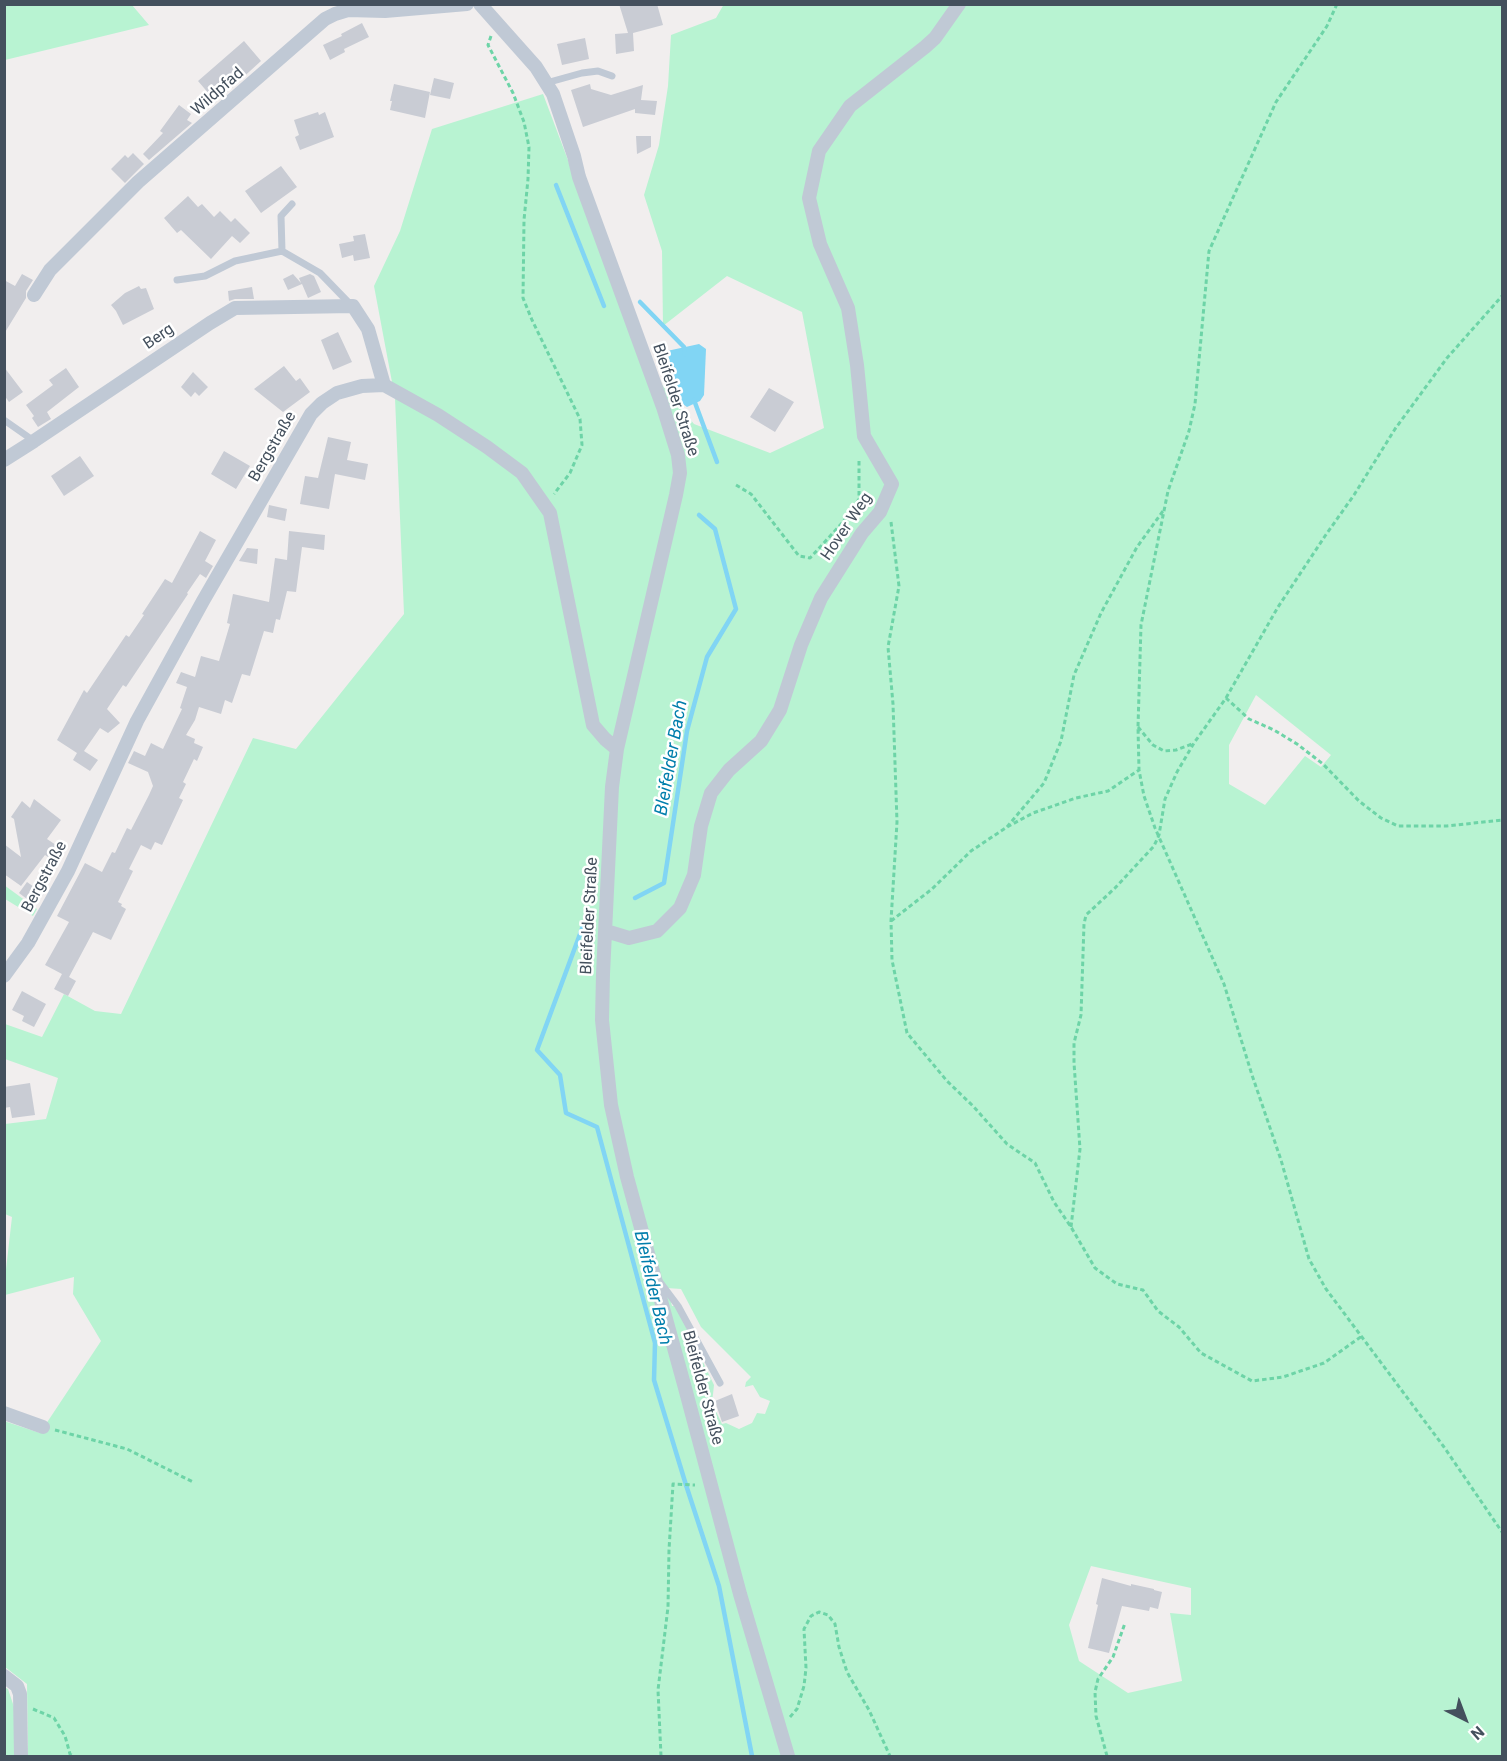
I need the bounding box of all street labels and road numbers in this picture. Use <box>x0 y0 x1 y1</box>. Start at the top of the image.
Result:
street label: Wildpfad <box>188 64 248 120</box>
street label: Berg <box>140 320 178 354</box>
street label: Bleifelder Straße <box>648 341 702 459</box>
street label: Bergstraße <box>245 408 301 486</box>
street label: Hover Weg <box>817 490 877 564</box>
street label: Bergstraße <box>18 838 72 916</box>
street label: Bleifelder Straße <box>577 857 603 975</box>
street label: Bleifelder Straße <box>678 1329 726 1447</box>

